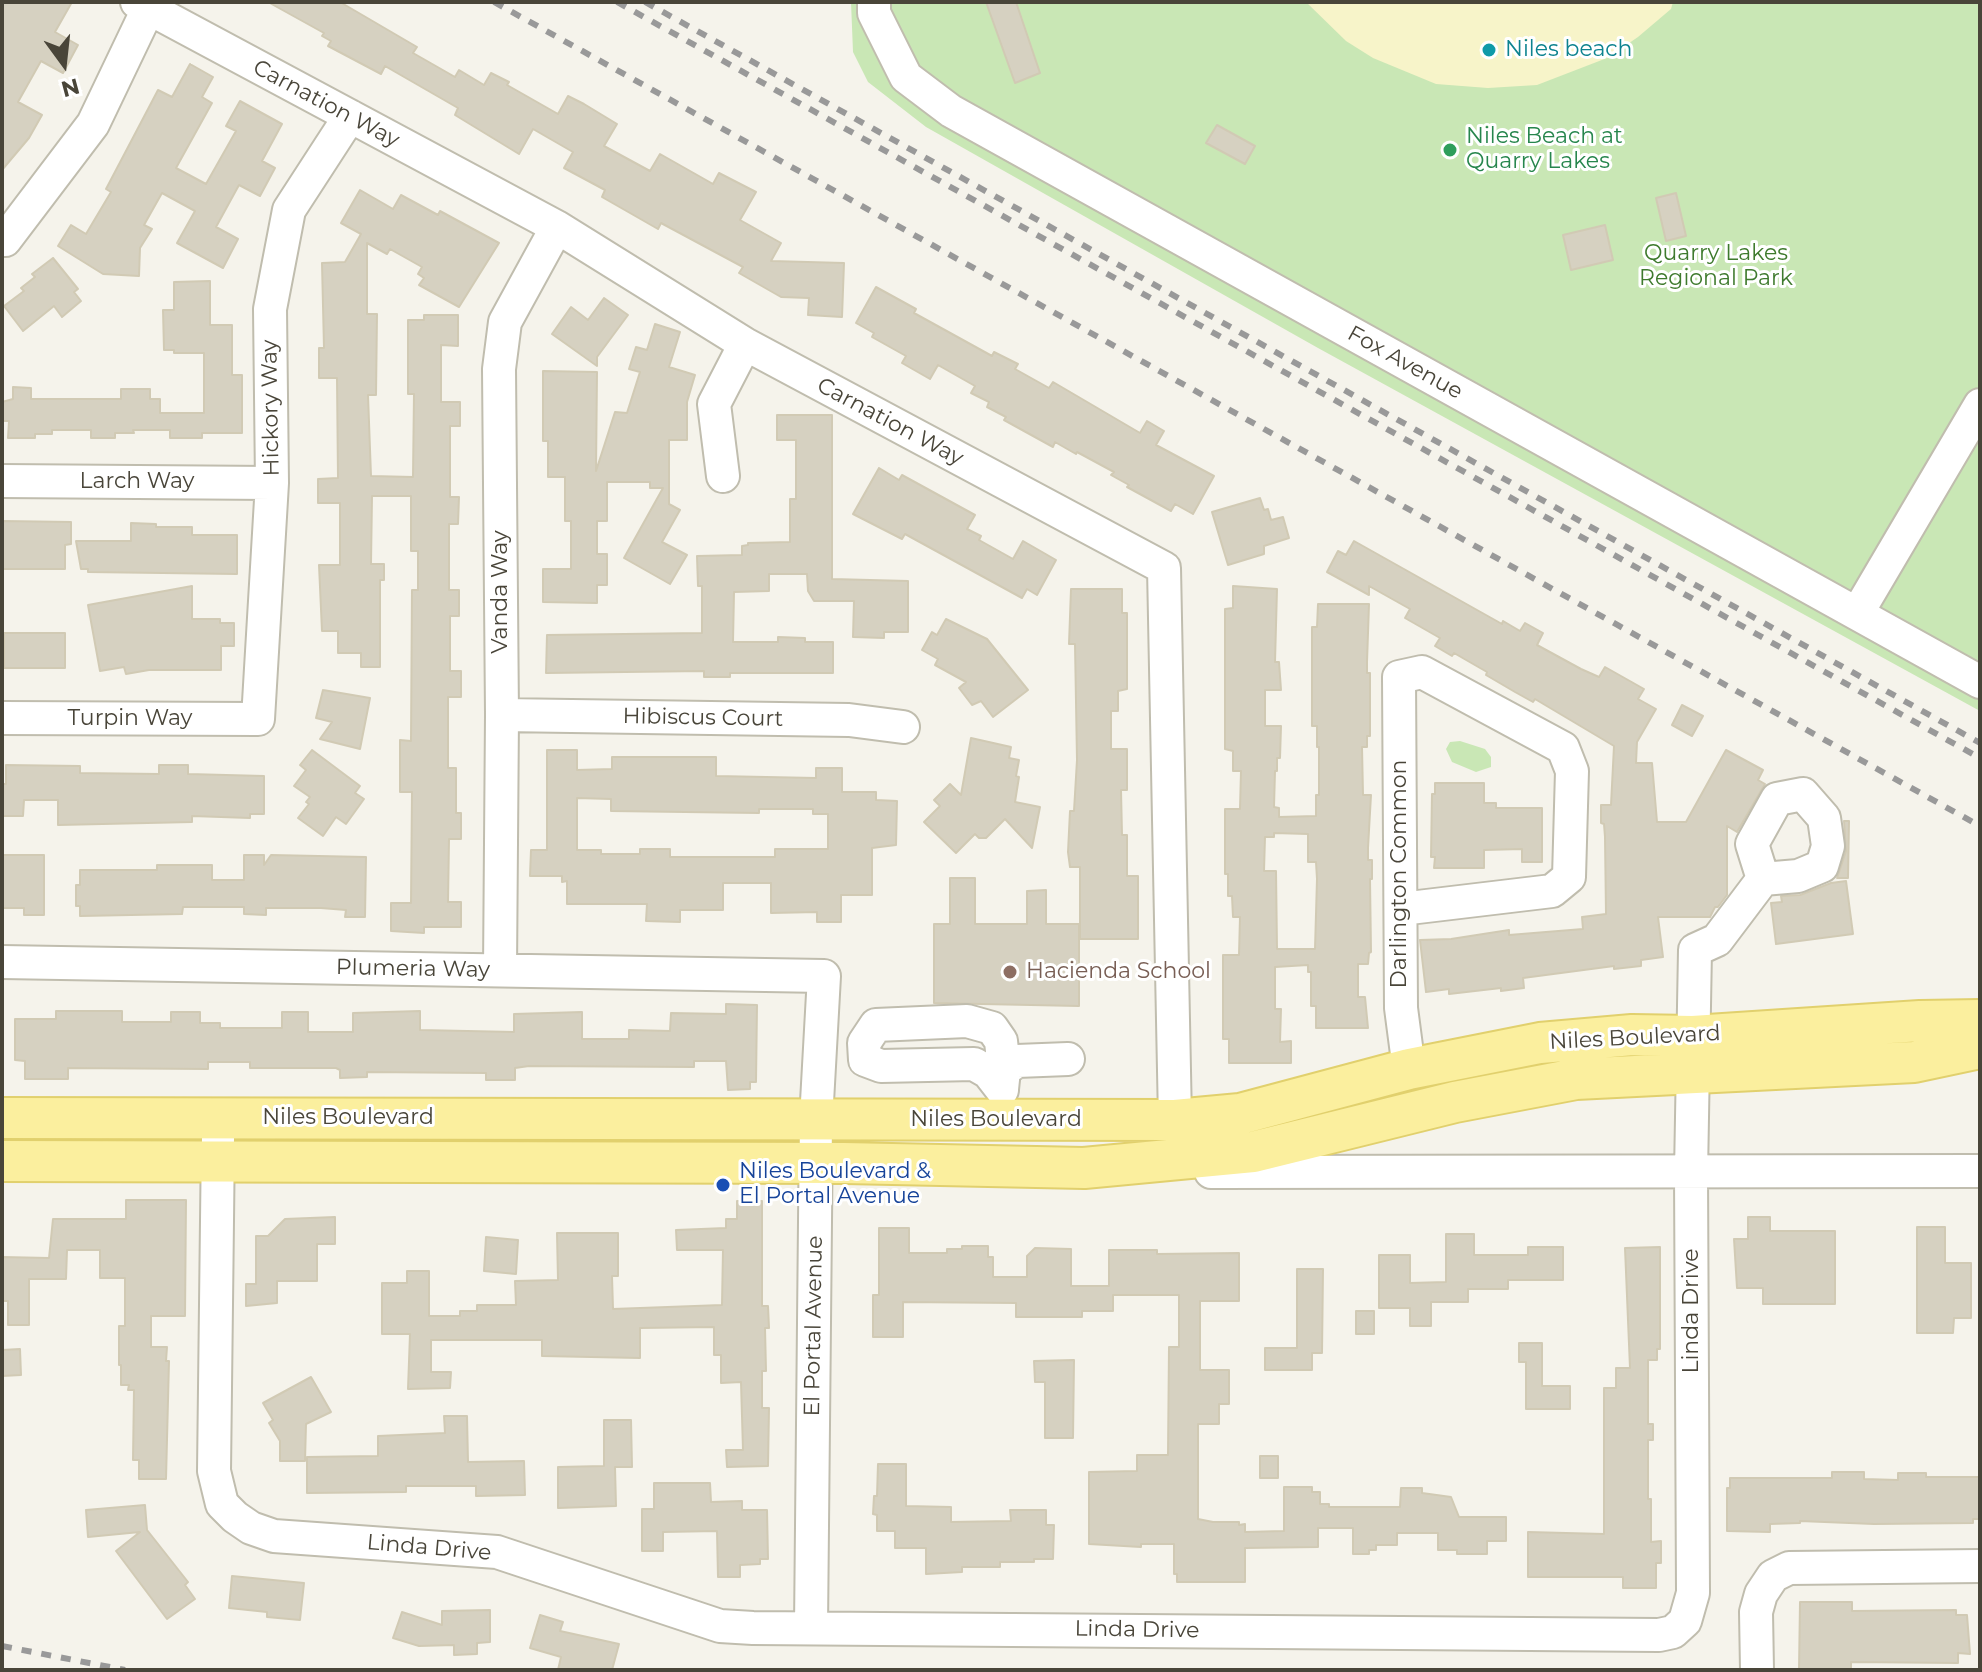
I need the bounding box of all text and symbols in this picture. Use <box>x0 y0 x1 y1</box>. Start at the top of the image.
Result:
north arrow <box>24 24 104 104</box>
place label: Niles beach <box>1505 37 1632 63</box>
marker: Niles beach <box>1480 41 1498 59</box>
street label: Carnation Way <box>248 54 404 154</box>
text: N <box>58 72 82 103</box>
place label: Niles Beach at Quarry Lakes <box>1466 124 1623 176</box>
marker: Niles Beach at Quarry Lakes <box>1441 141 1459 159</box>
park label: Quarry Lakes Regional Park <box>1639 241 1793 292</box>
street label: Fox Avenue <box>1343 321 1467 405</box>
street label: Hickory Way <box>257 339 285 477</box>
street label: Carnation Way <box>812 372 968 472</box>
street label: Larch Way <box>79 469 195 495</box>
street label: Vanda Way <box>488 530 514 654</box>
street label: Hibiscus Court <box>622 703 784 733</box>
street label: Turpin Way <box>68 706 192 732</box>
street label: Darlington Common <box>1387 760 1413 988</box>
street label: Plumeria Way <box>336 954 490 984</box>
place label: Hacienda School <box>1026 959 1211 985</box>
marker: Hacienda School <box>1001 963 1019 981</box>
street label: Niles Boulevard <box>1549 1020 1721 1056</box>
street label: Niles Boulevard <box>262 1105 434 1131</box>
street label: Niles Boulevard <box>910 1107 1082 1133</box>
place label: Niles Boulevard & El Portal Avenue <box>739 1159 931 1210</box>
marker: Niles Boulevard & El Portal Avenue <box>714 1176 732 1194</box>
street label: El Portal Avenue <box>799 1235 829 1417</box>
street label: Linda Drive <box>1679 1248 1705 1374</box>
street label: Linda Drive <box>366 1529 492 1567</box>
street label: Linda Drive <box>1074 1616 1200 1644</box>

